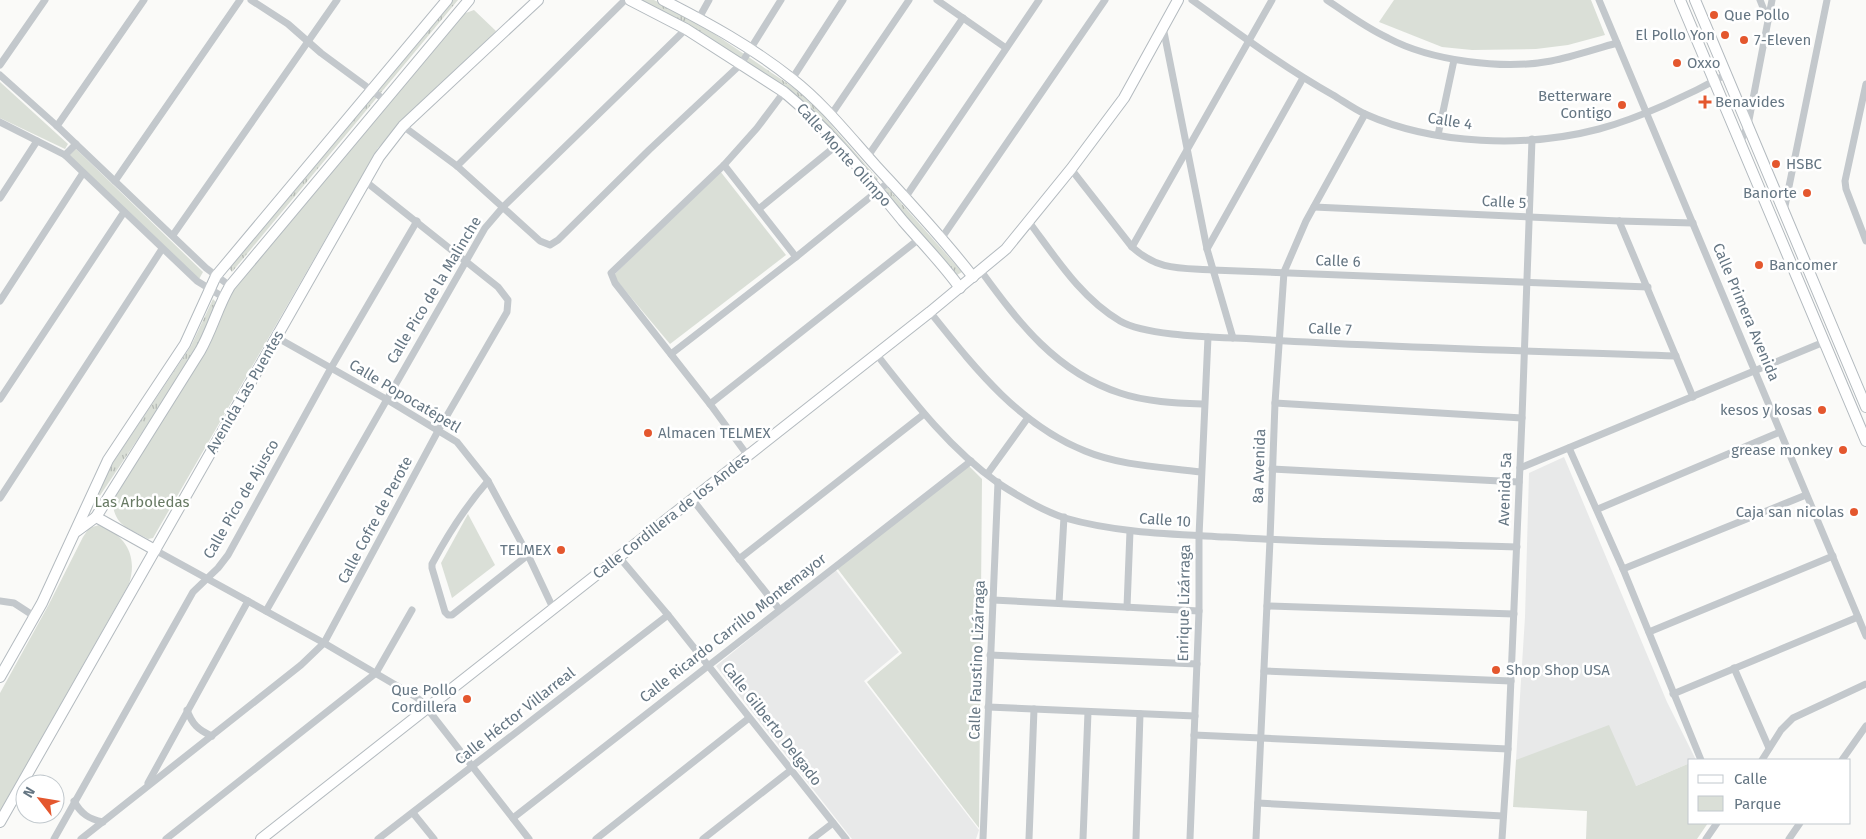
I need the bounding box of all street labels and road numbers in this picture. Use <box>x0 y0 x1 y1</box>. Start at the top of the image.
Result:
street label: Calle Monte Olimpo <box>793 99 895 211</box>
street label: Calle 4 <box>1426 109 1474 133</box>
street label: Calle 5 <box>1481 192 1527 212</box>
street label: Calle Pico de la Malinche <box>383 213 485 367</box>
street label: Calle Primera Avenida <box>1709 240 1783 384</box>
street label: Calle 6 <box>1315 251 1361 271</box>
street label: Calle 7 <box>1308 319 1353 339</box>
street label: Avenida Las Puentes <box>202 327 288 457</box>
street label: Calle Popocatépetl <box>346 356 465 437</box>
street label: 8a Avenida <box>1249 428 1269 504</box>
street label: Calle Pico de Ajusco <box>199 436 283 562</box>
street label: Calle Cordillera de los Andes <box>589 449 753 583</box>
street label: Avenida 5a <box>1495 452 1515 526</box>
street label: Calle Cofre de Perote <box>334 453 416 587</box>
street label: Calle 10 <box>1138 509 1192 531</box>
street label: Enrique Lizárraga <box>1174 544 1194 662</box>
street label: Calle Ricardo Carrillo Montemayor <box>636 549 830 706</box>
street label: Calle Faustino Lizárraga <box>965 580 989 740</box>
street label: Calle Gilberto Delgado <box>718 659 826 789</box>
street label: Calle Héctor Villarreal <box>451 663 579 768</box>

